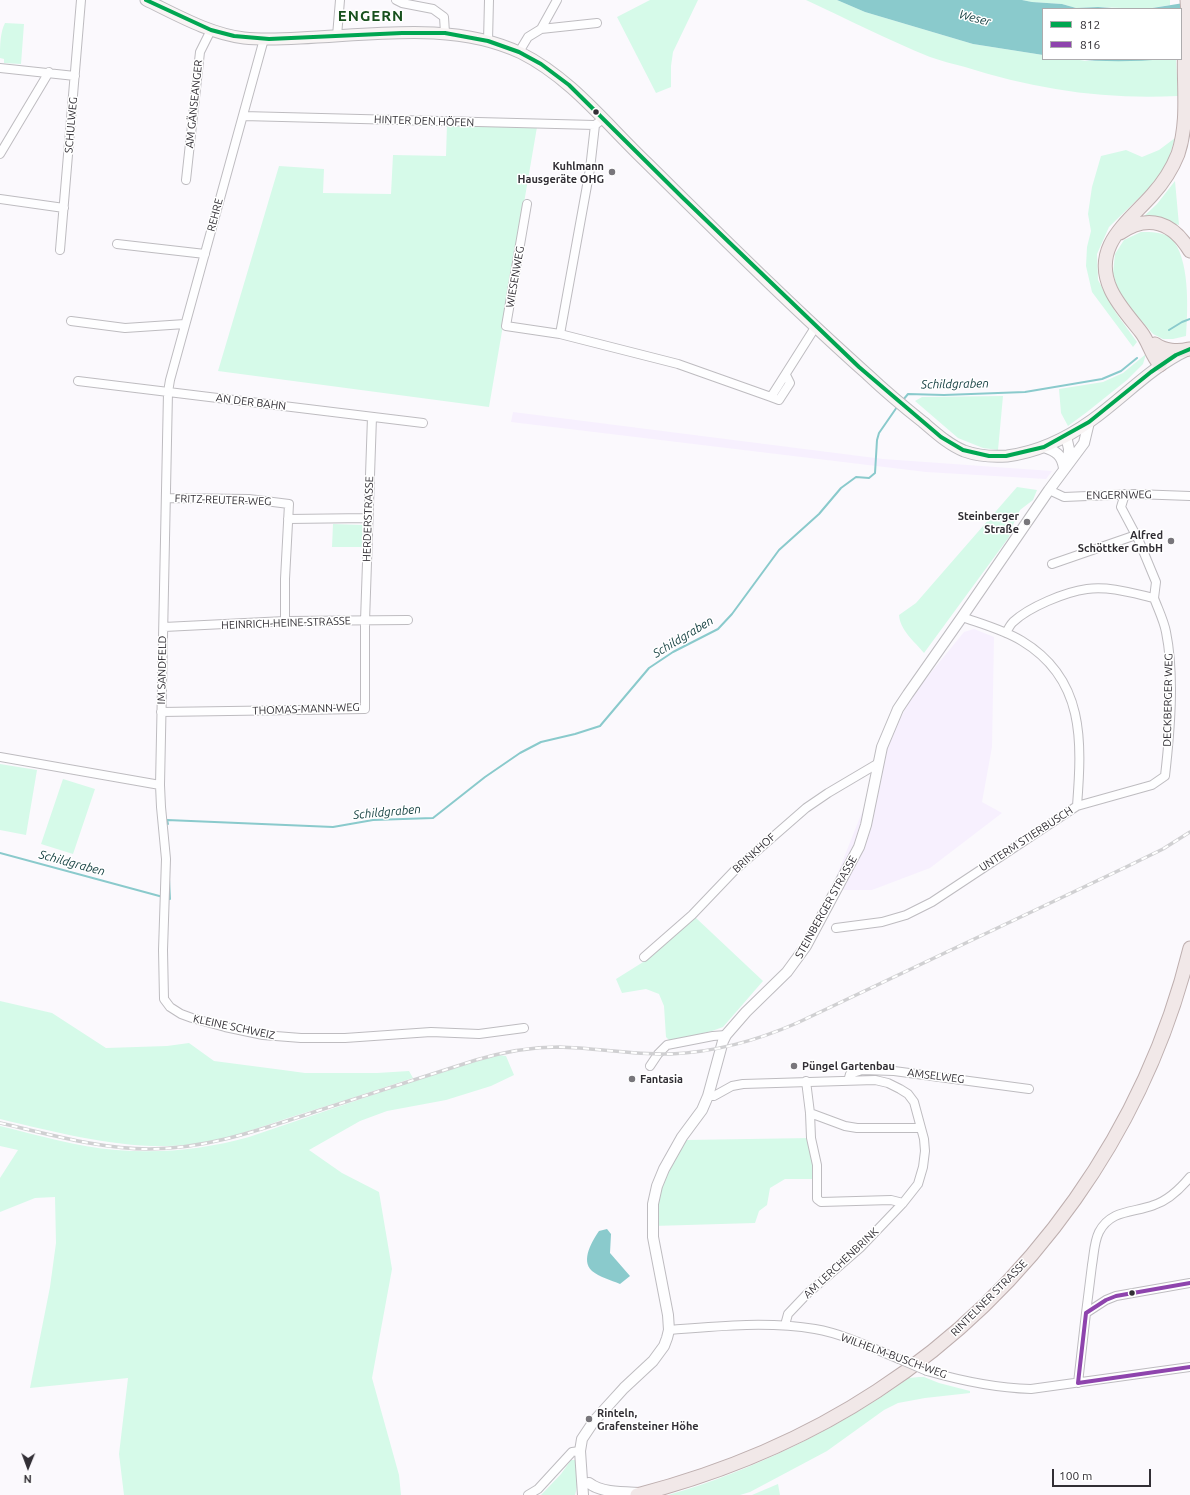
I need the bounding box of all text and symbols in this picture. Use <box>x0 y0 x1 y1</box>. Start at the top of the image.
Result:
district label: ENGERN <box>338 7 404 25</box>
water label: Weser <box>958 7 992 29</box>
legend <box>1042 8 1182 60</box>
text: 812 <box>1080 18 1100 31</box>
text: 816 <box>1080 38 1100 51</box>
street label: AM GÄNSEANGER <box>183 59 205 149</box>
street label: SCHULWEG <box>62 96 80 154</box>
unlabelled marker <box>591 107 601 117</box>
street label: HINTER DEN HÖFEN <box>374 113 474 129</box>
place label: Kuhlmann Hausgeräte OHG <box>517 159 604 185</box>
marker: Kuhlmann Hausgeräte OHG <box>607 167 617 177</box>
street label: REHRE <box>204 197 226 233</box>
street label: WIESENWEG <box>503 245 527 309</box>
water label: Schildgraben <box>921 376 989 392</box>
street label: AN DER BAHN <box>215 391 287 413</box>
street label: HERDERSTRASSE <box>360 476 376 562</box>
street label: ENGERNWEG <box>1086 488 1152 502</box>
street label: FRITZ-REUTER-WEG <box>174 492 272 508</box>
place label: Steinberger Straße <box>958 509 1019 535</box>
marker: Steinberger Straße <box>1022 517 1032 527</box>
place label: Alfred Schöttker GmbH <box>1078 528 1163 554</box>
marker: Alfred Schöttker GmbH <box>1166 536 1176 546</box>
water label: Schildgraben <box>650 613 716 661</box>
street label: HEINRICH-HEINE-STRASSE <box>221 614 351 632</box>
street label: IM SANDFELD <box>155 636 169 704</box>
street label: DECKBERGER WEG <box>1161 653 1175 747</box>
street label: THOMAS-MANN-WEG <box>252 701 360 717</box>
water label: Schildgraben <box>353 802 421 822</box>
street label: UNTERM STIERBUSCH <box>977 804 1075 874</box>
street label: BRINKHOF <box>730 830 778 876</box>
water label: Schildgraben <box>37 847 107 879</box>
street label: STEINBERGER STRASSE <box>792 853 860 961</box>
street label: KLEINE SCHWEIZ <box>192 1012 276 1042</box>
place label: Püngel Gartenbau <box>802 1059 895 1073</box>
marker: Püngel Gartenbau <box>789 1061 799 1071</box>
street label: AMSELWEG <box>907 1066 965 1086</box>
place label: Fantasia <box>640 1072 683 1086</box>
marker: Fantasia <box>627 1074 637 1084</box>
street label: AM LERCHENBRINK <box>801 1225 881 1301</box>
street label: RINTELNER STRASSE <box>948 1257 1030 1339</box>
unlabelled marker <box>1127 1288 1137 1298</box>
street label: WILHELM-BUSCH-WEG <box>839 1331 949 1381</box>
place label: Rinteln, Grafensteiner Höhe <box>597 1406 699 1432</box>
marker: Rinteln, Grafensteiner Höhe <box>584 1414 594 1424</box>
north arrow <box>8 1447 48 1487</box>
scale bar <box>1054 1461 1153 1487</box>
text: 100 m <box>1059 1469 1092 1482</box>
text: N <box>24 1473 32 1485</box>

